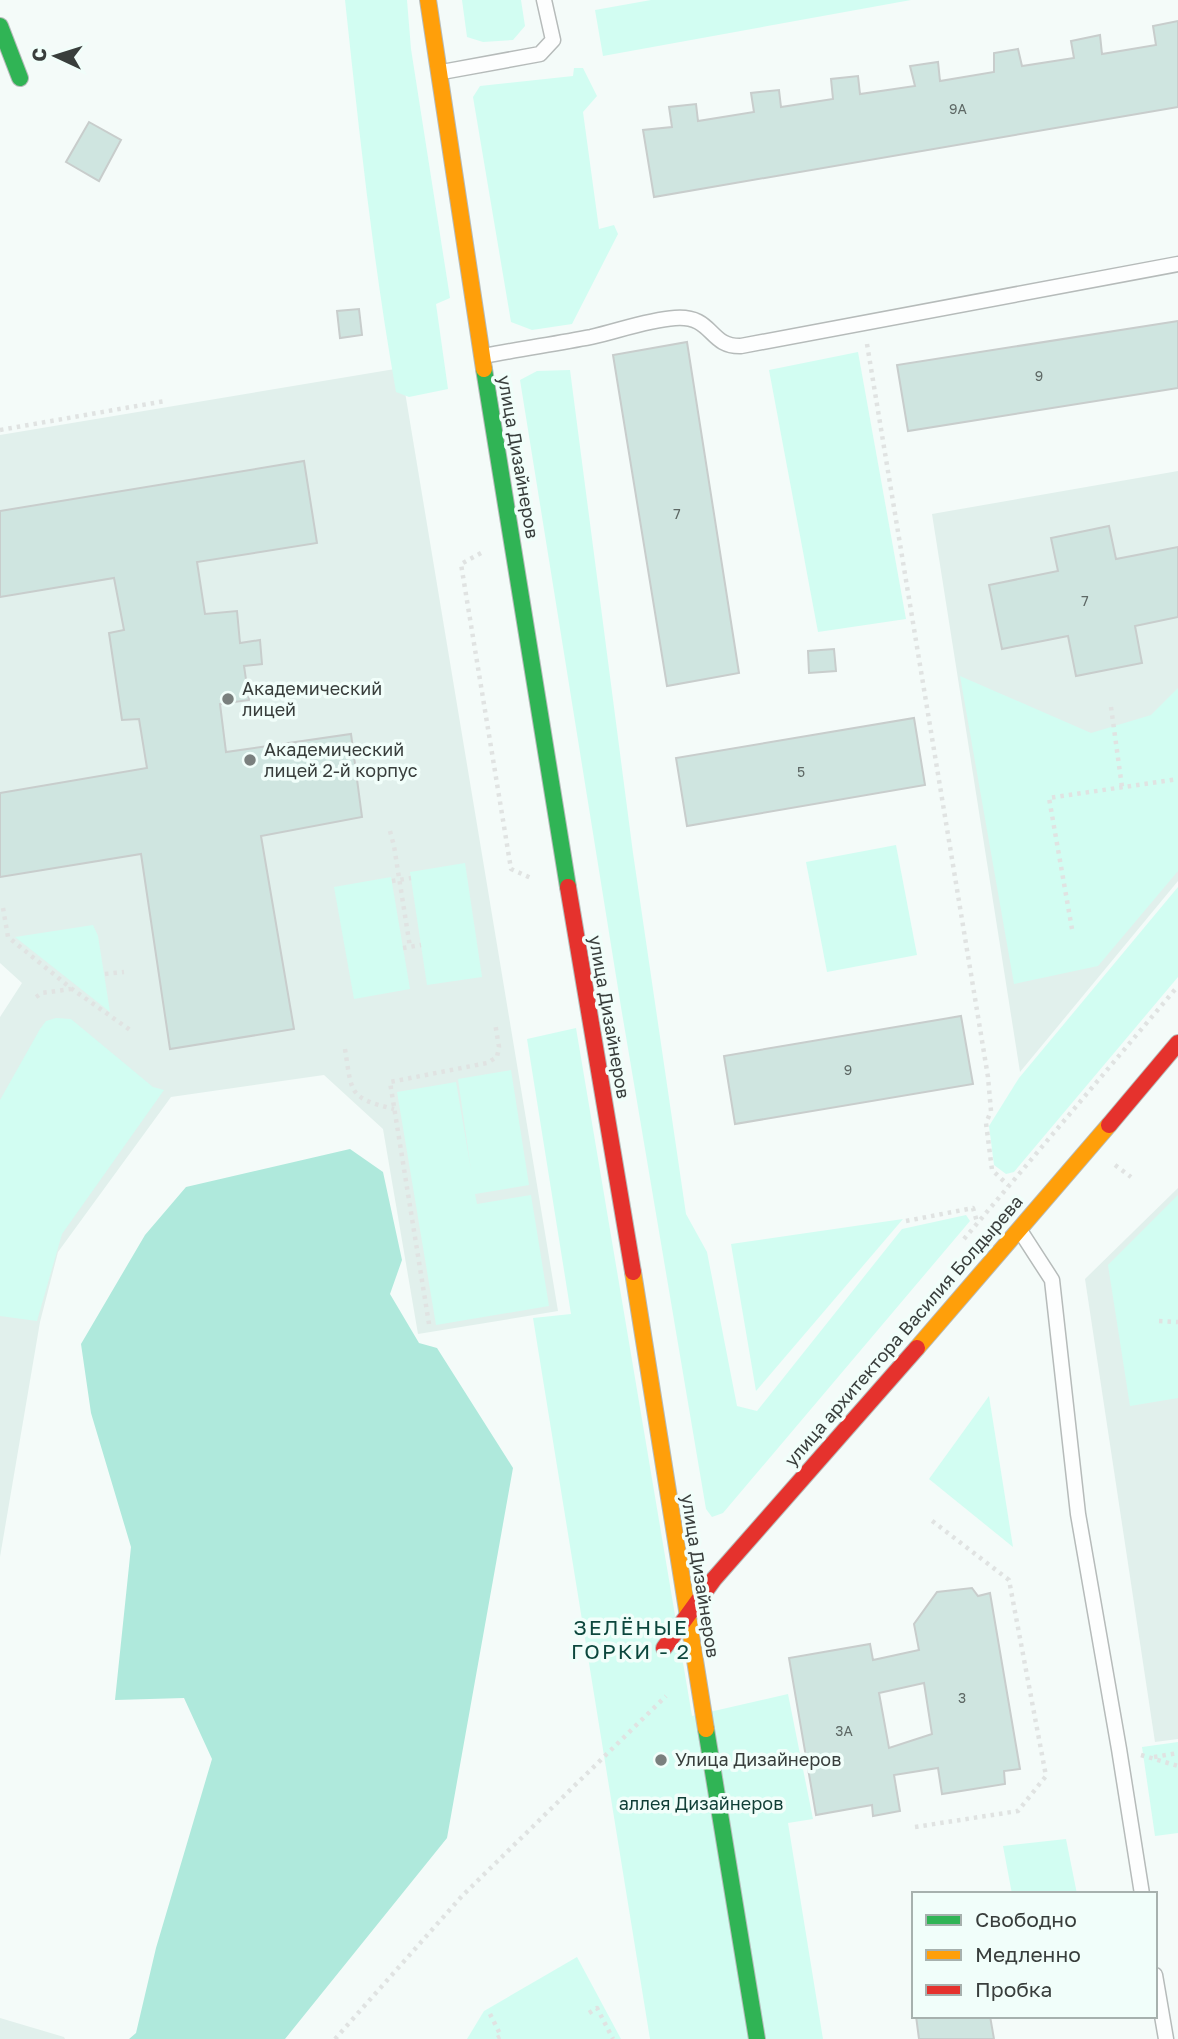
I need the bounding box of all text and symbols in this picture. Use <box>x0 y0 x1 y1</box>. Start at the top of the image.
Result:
north arrow <box>21 21 91 91</box>
text: С <box>27 47 50 62</box>
house number: 9А <box>949 100 968 117</box>
house number: 9 <box>1035 367 1043 384</box>
street label: улица Дизайнеров <box>494 373 544 540</box>
house number: 7 <box>673 505 681 522</box>
house number: 7 <box>1081 592 1089 609</box>
place label: Академический лицей <box>242 677 382 720</box>
marker: Академический лицей <box>220 691 236 707</box>
place label: Академический лицей 2-й корпус <box>264 738 418 781</box>
marker: Академический лицей 2-й корпус <box>242 752 258 768</box>
house number: 5 <box>797 763 805 780</box>
street label: улица Дизайнеров <box>585 933 635 1100</box>
house number: 9 <box>844 1061 852 1078</box>
street label: улица архитектора Василия Болдырева <box>780 1190 1027 1470</box>
street label: улица Дизайнеров <box>677 1492 725 1659</box>
district label: ЗЕЛЁНЫЕ ГОРКИ - 2 <box>571 1614 691 1664</box>
house number: 3 <box>958 1689 966 1706</box>
house number: 3А <box>835 1722 853 1739</box>
place label: Улица Дизайнеров <box>675 1748 841 1770</box>
marker: Улица Дизайнеров <box>653 1752 669 1768</box>
park label: аллея Дизайнеров <box>619 1792 783 1814</box>
legend <box>912 1892 1157 2018</box>
text: Свободно <box>975 1906 1077 1932</box>
text: Медленно <box>975 1941 1081 1967</box>
text: Пробка <box>975 1976 1053 2002</box>

